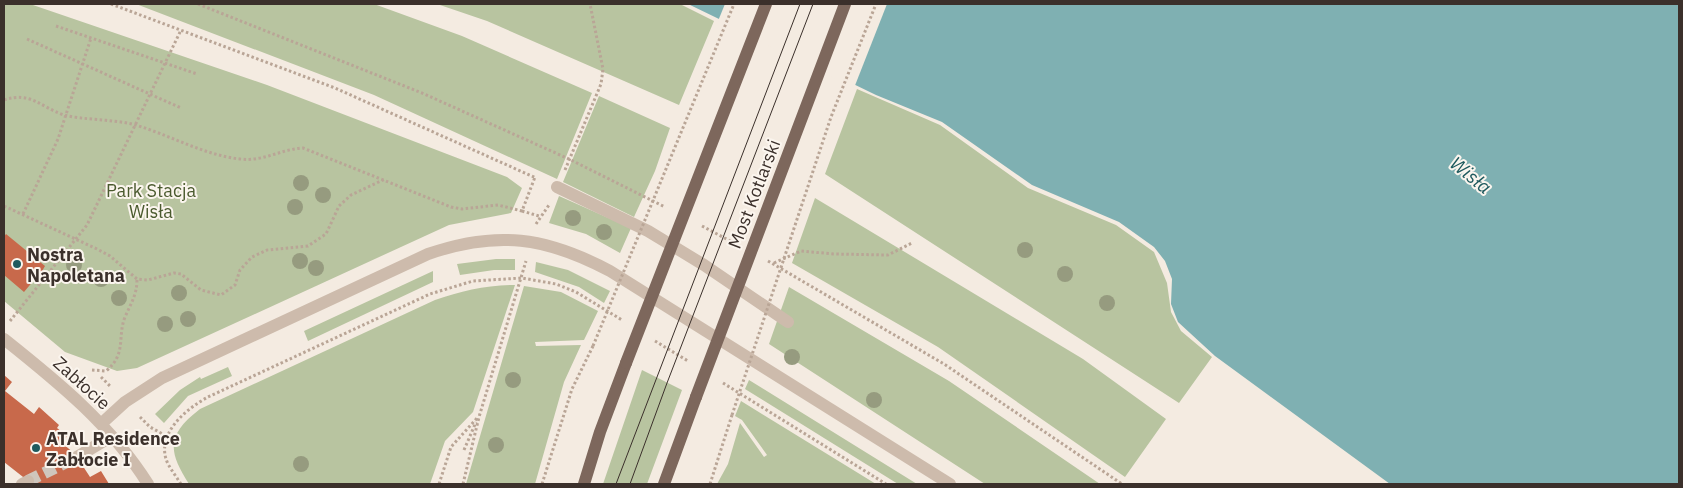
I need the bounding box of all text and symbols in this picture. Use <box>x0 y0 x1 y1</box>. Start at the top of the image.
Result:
street label: Most Kotlarski <box>723 136 785 252</box>
water label: Wisła <box>1445 151 1497 199</box>
park label: Park Stacja Wisła <box>106 179 197 223</box>
place label: Nostra Napoletana <box>27 243 125 287</box>
marker: Nostra Napoletana <box>11 258 23 270</box>
street label: Zabłocie <box>49 351 115 415</box>
place label: ATAL Residence Zabłocie I <box>46 427 180 471</box>
marker: ATAL Residence Zabłocie I <box>30 442 42 454</box>

